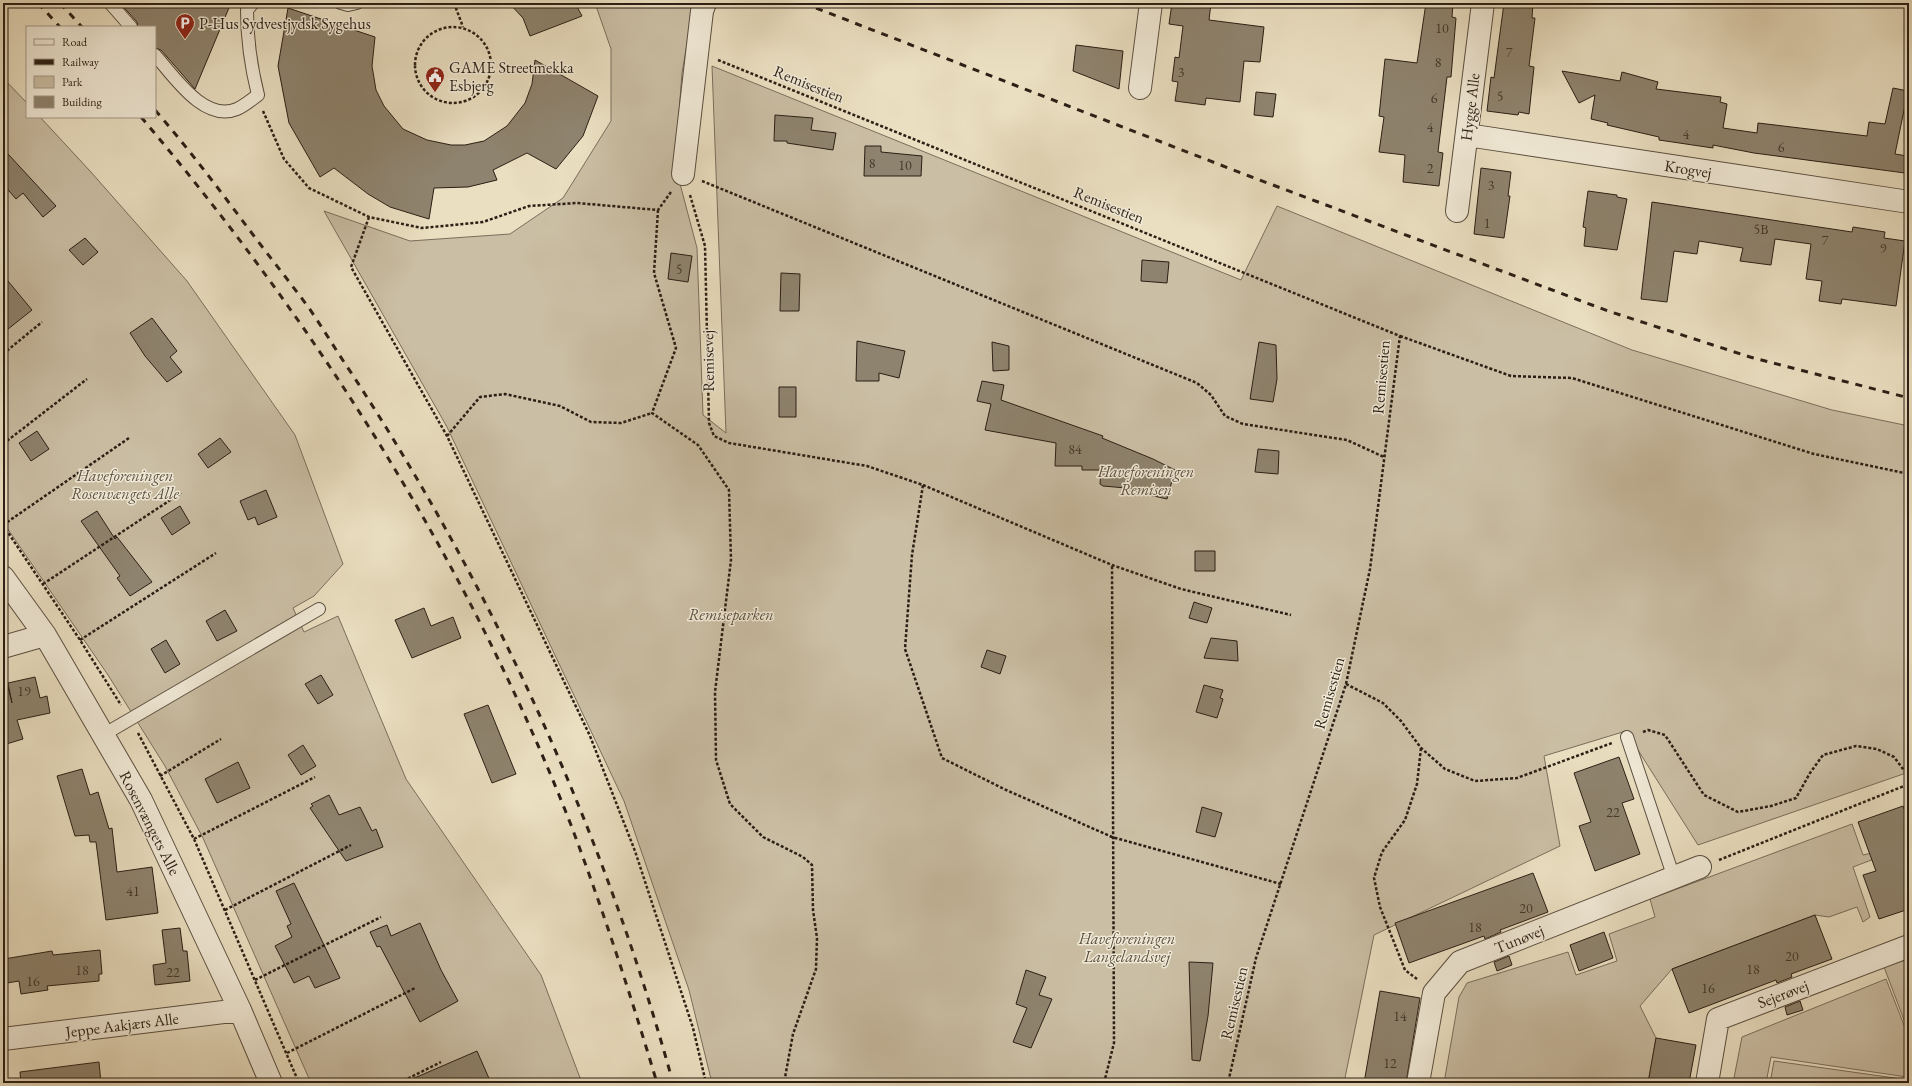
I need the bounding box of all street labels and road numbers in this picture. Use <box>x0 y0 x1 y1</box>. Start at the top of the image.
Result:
street label: Remisestien <box>771 60 848 108</box>
street label: Hygge Alle <box>1455 72 1485 142</box>
street label: Krogvej <box>1663 155 1713 183</box>
street label: Remisestien <box>1071 181 1148 229</box>
street label: Remisevej <box>697 330 719 392</box>
street label: Remisestien <box>1367 339 1395 415</box>
street label: Remisestien <box>1309 654 1349 732</box>
street label: Rosenvængets Alle <box>115 767 185 879</box>
street label: Tunøvej <box>1491 920 1547 958</box>
street label: Remisestien <box>1215 964 1253 1042</box>
street label: Sejerøvej <box>1755 975 1811 1013</box>
street label: Jeppe Aakjærs Alle <box>62 1008 180 1043</box>

